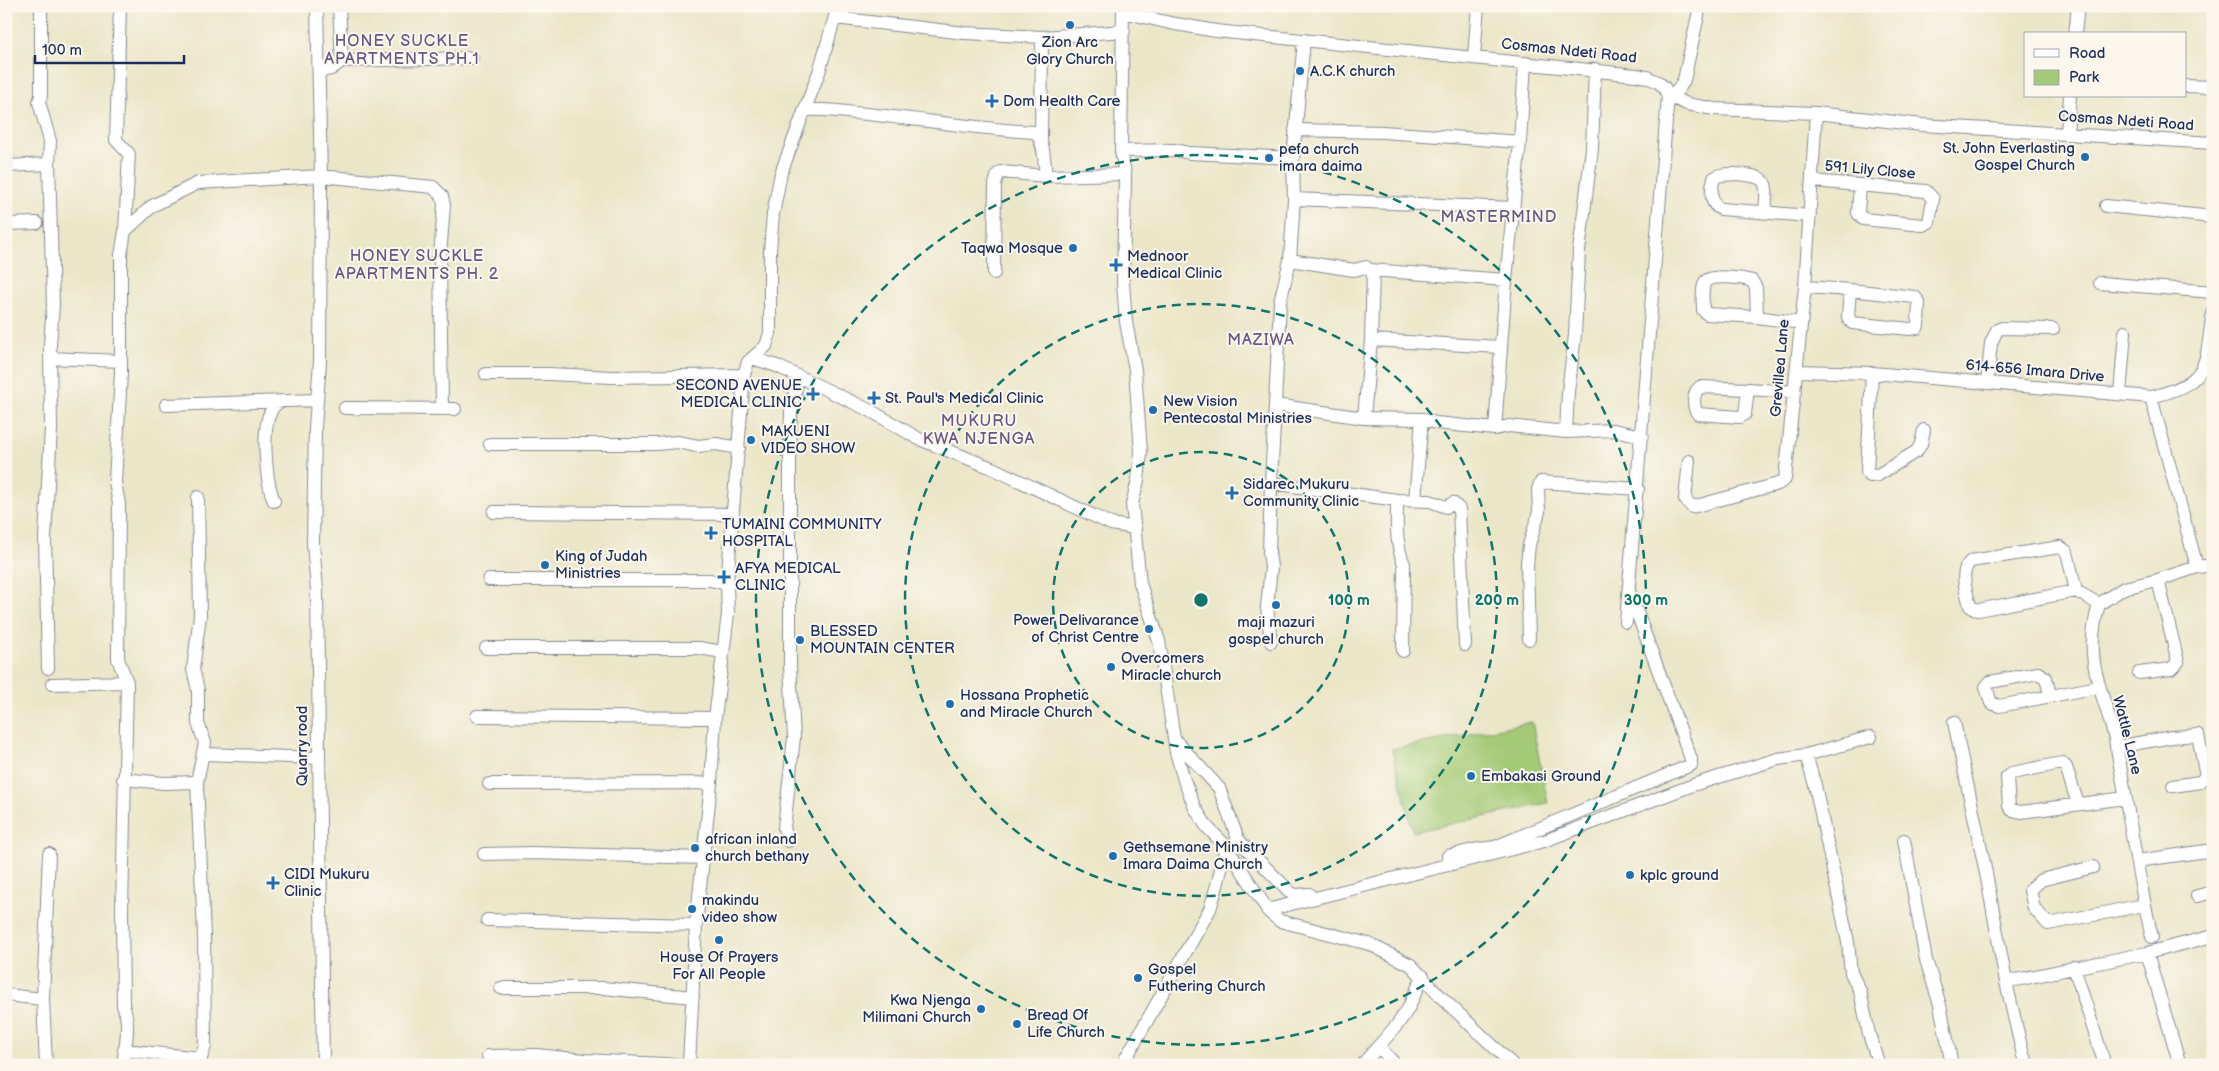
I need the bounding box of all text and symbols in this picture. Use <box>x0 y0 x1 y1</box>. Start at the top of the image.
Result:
marker: Zion Arc Glory Church <box>1064 19 1076 31</box>
scale bar <box>35 32 184 64</box>
district label: HONEY SUCKLE APARTMENTS PH.1 <box>324 32 480 69</box>
legend <box>2024 32 2186 98</box>
place label: Zion Arc Glory Church <box>1026 33 1114 69</box>
street label: Cosmas Ndeti Road <box>1500 34 1638 68</box>
text: 100 m <box>42 41 82 60</box>
text: Road <box>2069 44 2105 63</box>
place label: A.C.K church <box>1310 62 1395 81</box>
marker: A.C.K church <box>1294 65 1306 77</box>
text: Park <box>2069 68 2100 87</box>
place label: Dom Health Care <box>1003 92 1121 111</box>
marker: Dom Health Care <box>985 94 999 108</box>
street label: Cosmas Ndeti Road <box>2057 107 2195 135</box>
place label: St. John Everlasting Gospel Church <box>1943 139 2075 175</box>
place label: pefa church imara daima <box>1279 140 1363 176</box>
marker: St. John Everlasting Gospel Church <box>2079 151 2091 163</box>
marker: pefa church imara daima <box>1263 152 1275 164</box>
street label: 591 Lily Close <box>1824 157 1916 183</box>
district label: MASTERMIND <box>1441 208 1557 227</box>
place label: Taqwa Mosque <box>961 239 1063 258</box>
marker: Taqwa Mosque <box>1067 242 1079 254</box>
district label: HONEY SUCKLE APARTMENTS PH. 2 <box>335 247 499 284</box>
place label: Mednoor Medical Clinic <box>1127 247 1222 283</box>
marker: Mednoor Medical Clinic <box>1109 258 1123 272</box>
street label: Grevillea Lane <box>1766 318 1794 418</box>
district label: MAZIWA <box>1227 331 1295 350</box>
street label: 614-656 Imara Drive <box>1965 355 2105 387</box>
place label: SECOND AVENUE MEDICAL CLINIC <box>676 376 802 412</box>
marker: SECOND AVENUE MEDICAL CLINIC <box>806 387 820 401</box>
place label: St. Paul's Medical Clinic <box>885 389 1044 408</box>
marker: St. Paul's Medical Clinic <box>867 391 881 405</box>
place label: New Vision Pentecostal Ministries <box>1163 392 1312 428</box>
marker: New Vision Pentecostal Ministries <box>1147 404 1159 416</box>
district label: MUKURU KWA NJENGA <box>923 412 1035 449</box>
place label: MAKUENI VIDEO SHOW <box>761 422 856 458</box>
marker: MAKUENI VIDEO SHOW <box>745 434 757 446</box>
place label: Sidarec Mukuru Community Clinic <box>1243 475 1359 511</box>
marker: Sidarec Mukuru Community Clinic <box>1225 486 1239 500</box>
place label: TUMAINI COMMUNITY HOSPITAL <box>722 515 882 551</box>
marker: TUMAINI COMMUNITY HOSPITAL <box>704 526 718 540</box>
place label: King of Judah Ministries <box>555 547 647 583</box>
marker: King of Judah Ministries <box>539 559 551 571</box>
place label: AFYA MEDICAL CLINIC <box>735 559 841 595</box>
marker: AFYA MEDICAL CLINIC <box>717 570 731 584</box>
centre of rings <box>1192 591 1210 609</box>
text: 100 m <box>1328 591 1370 610</box>
text: 200 m <box>1475 591 1519 610</box>
text: 300 m <box>1624 591 1668 610</box>
marker: maji mazuri gospel church <box>1270 599 1282 611</box>
place label: Power Delivarance of Christ Centre <box>1013 611 1139 647</box>
place label: maji mazuri gospel church <box>1228 613 1324 649</box>
place label: BLESSED MOUNTAIN CENTER <box>810 622 955 658</box>
marker: Power Delivarance of Christ Centre <box>1143 623 1155 635</box>
marker: BLESSED MOUNTAIN CENTER <box>794 634 806 646</box>
place label: Overcomers Miracle church <box>1121 649 1221 685</box>
marker: Overcomers Miracle church <box>1105 661 1117 673</box>
place label: Hossana Prophetic and Miracle Church <box>960 686 1092 722</box>
street label: Wattle Lane <box>2108 694 2146 777</box>
marker: Hossana Prophetic and Miracle Church <box>944 698 956 710</box>
street label: Quarry road <box>293 706 312 786</box>
place label: Embakasi Ground <box>1481 767 1601 786</box>
marker: Embakasi Ground <box>1465 770 1477 782</box>
place label: african inland church bethany <box>705 830 809 866</box>
place label: Gethsemane Ministry Imara Daima Church <box>1123 838 1268 874</box>
marker: african inland church bethany <box>689 842 701 854</box>
marker: Gethsemane Ministry Imara Daima Church <box>1107 850 1119 862</box>
place label: CIDI Mukuru Clinic <box>284 865 370 901</box>
place label: kplc ground <box>1640 866 1719 885</box>
marker: kplc ground <box>1624 869 1636 881</box>
marker: CIDI Mukuru Clinic <box>266 876 280 890</box>
place label: makindu video show <box>701 891 777 927</box>
marker: makindu video show <box>686 903 698 915</box>
marker: House Of Prayers For All People <box>713 934 725 946</box>
place label: House Of Prayers For All People <box>660 948 779 984</box>
place label: Gospel Futhering Church <box>1148 960 1266 996</box>
marker: Gospel Futhering Church <box>1132 972 1144 984</box>
place label: Kwa Njenga Milimani Church <box>862 991 971 1027</box>
marker: Kwa Njenga Milimani Church <box>975 1003 987 1015</box>
place label: Bread Of Life Church <box>1027 1006 1105 1042</box>
marker: Bread Of Life Church <box>1011 1018 1023 1030</box>

